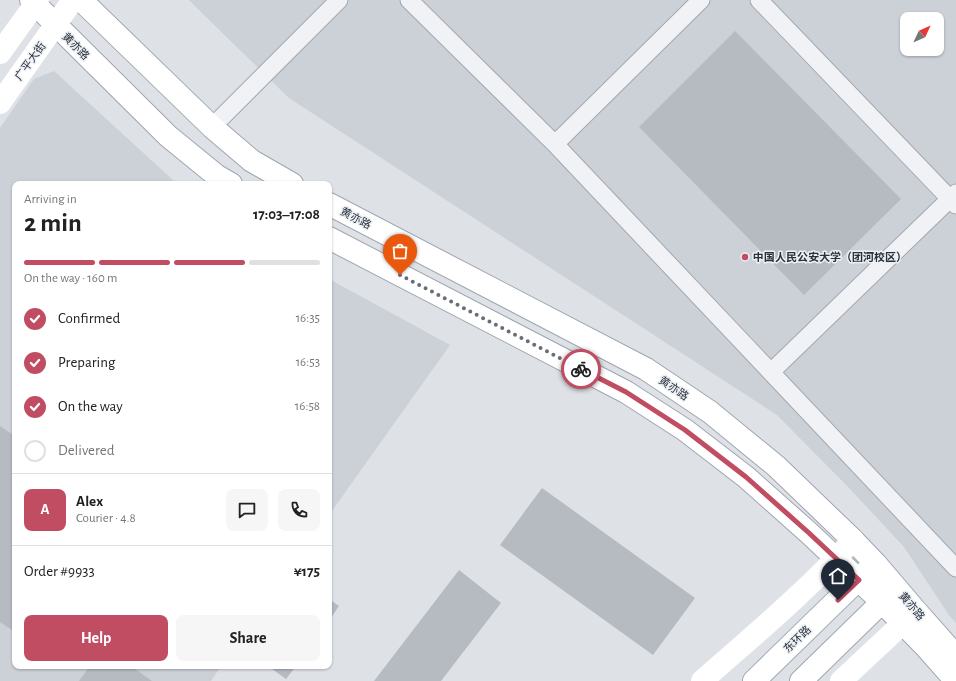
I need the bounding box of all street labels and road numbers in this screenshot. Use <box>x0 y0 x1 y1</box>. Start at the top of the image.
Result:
street label: 黄亦路 <box>60 30 92 62</box>
street label: 广平大街 <box>12 40 48 82</box>
street label: 黄亦路 <box>339 205 373 231</box>
street label: 黄亦路 <box>657 374 691 402</box>
street label: 黄亦路 <box>897 590 927 622</box>
street label: 东环路 <box>781 623 813 655</box>

